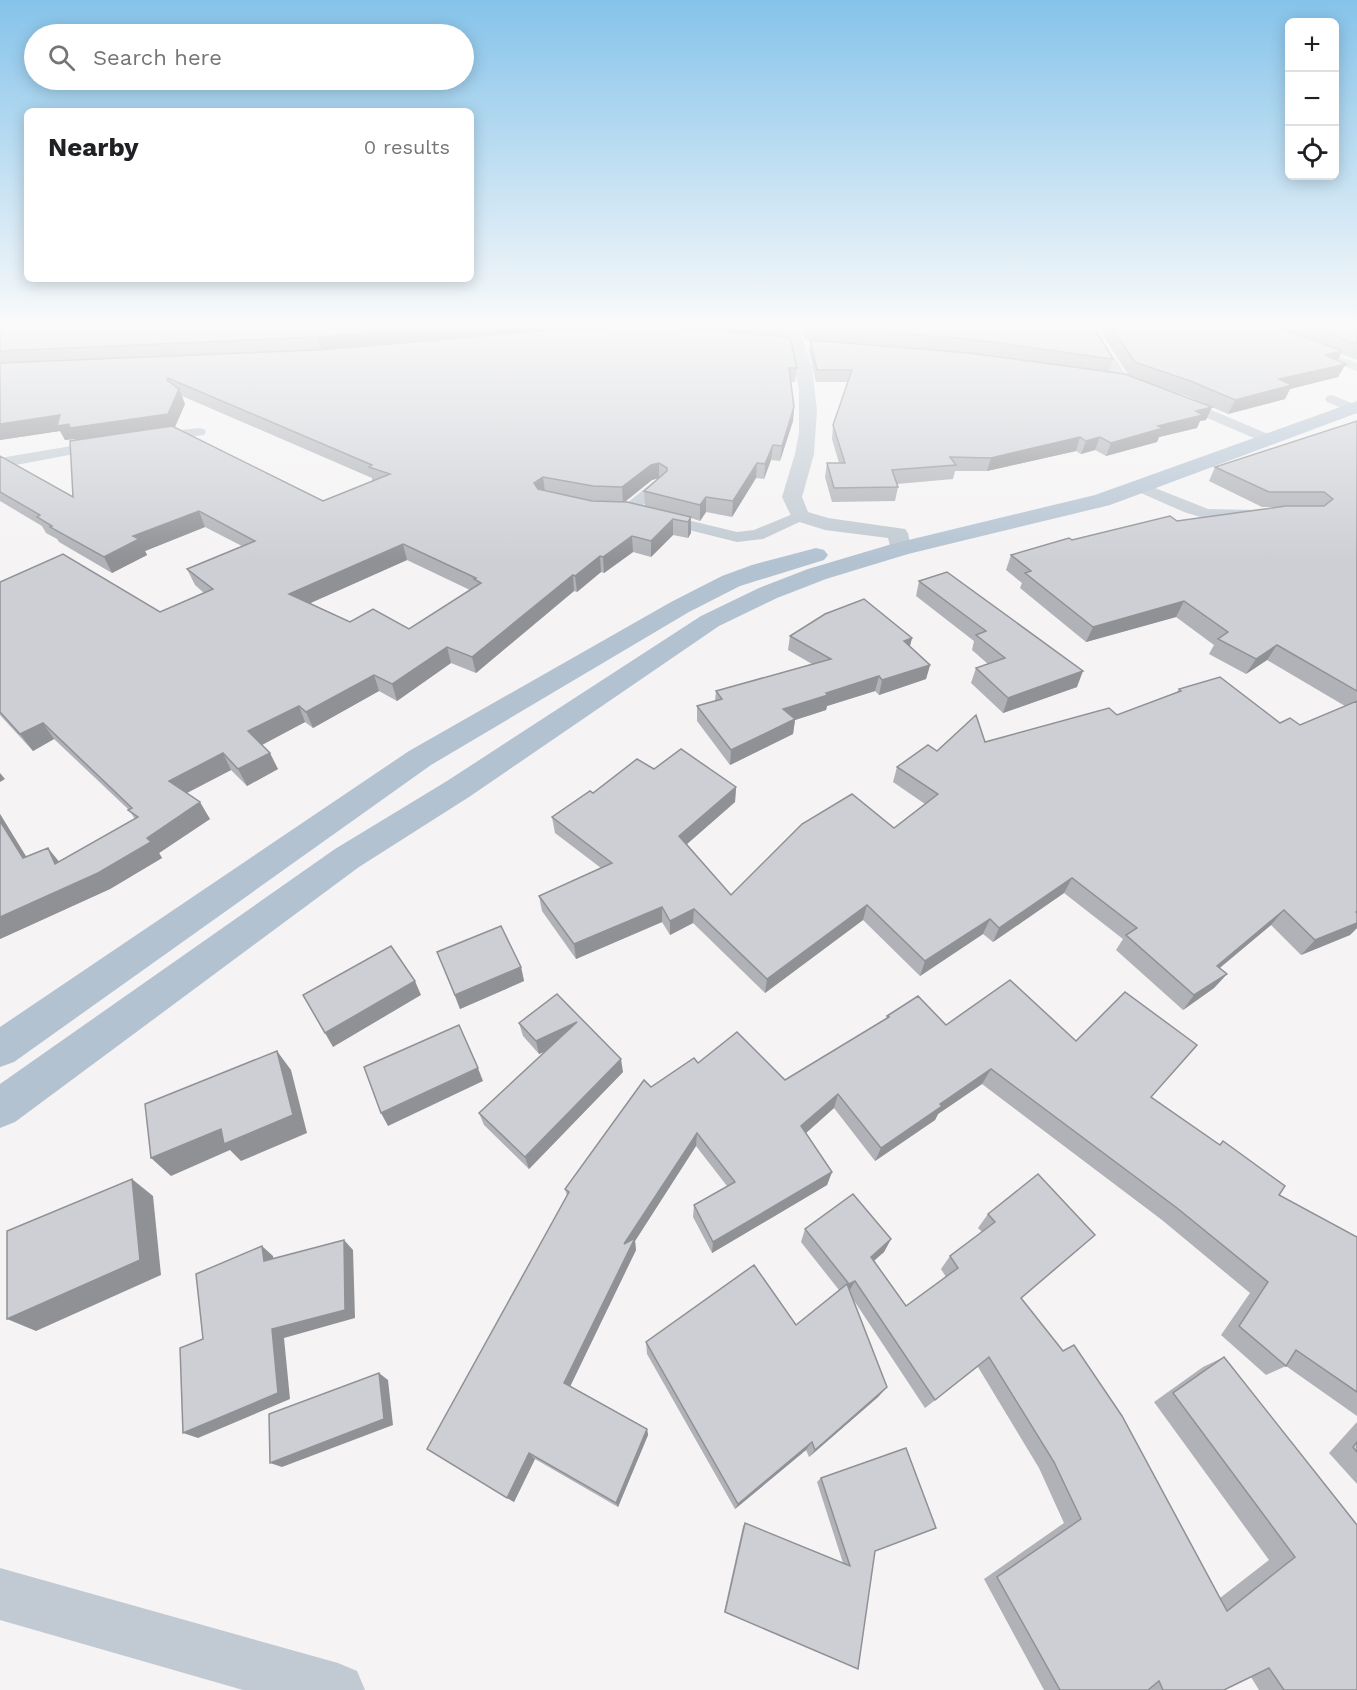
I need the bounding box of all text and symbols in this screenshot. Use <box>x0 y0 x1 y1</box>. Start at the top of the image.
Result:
map controls <box>1285 18 1339 180</box>
button: + <box>1285 18 1339 72</box>
search box <box>24 24 474 90</box>
icon: search <box>45 41 78 74</box>
text: Search here <box>93 45 222 70</box>
button: − <box>1285 72 1339 126</box>
button: locate <box>1285 126 1339 180</box>
text: Nearby <box>48 132 139 162</box>
text: 0 results <box>364 135 450 159</box>

